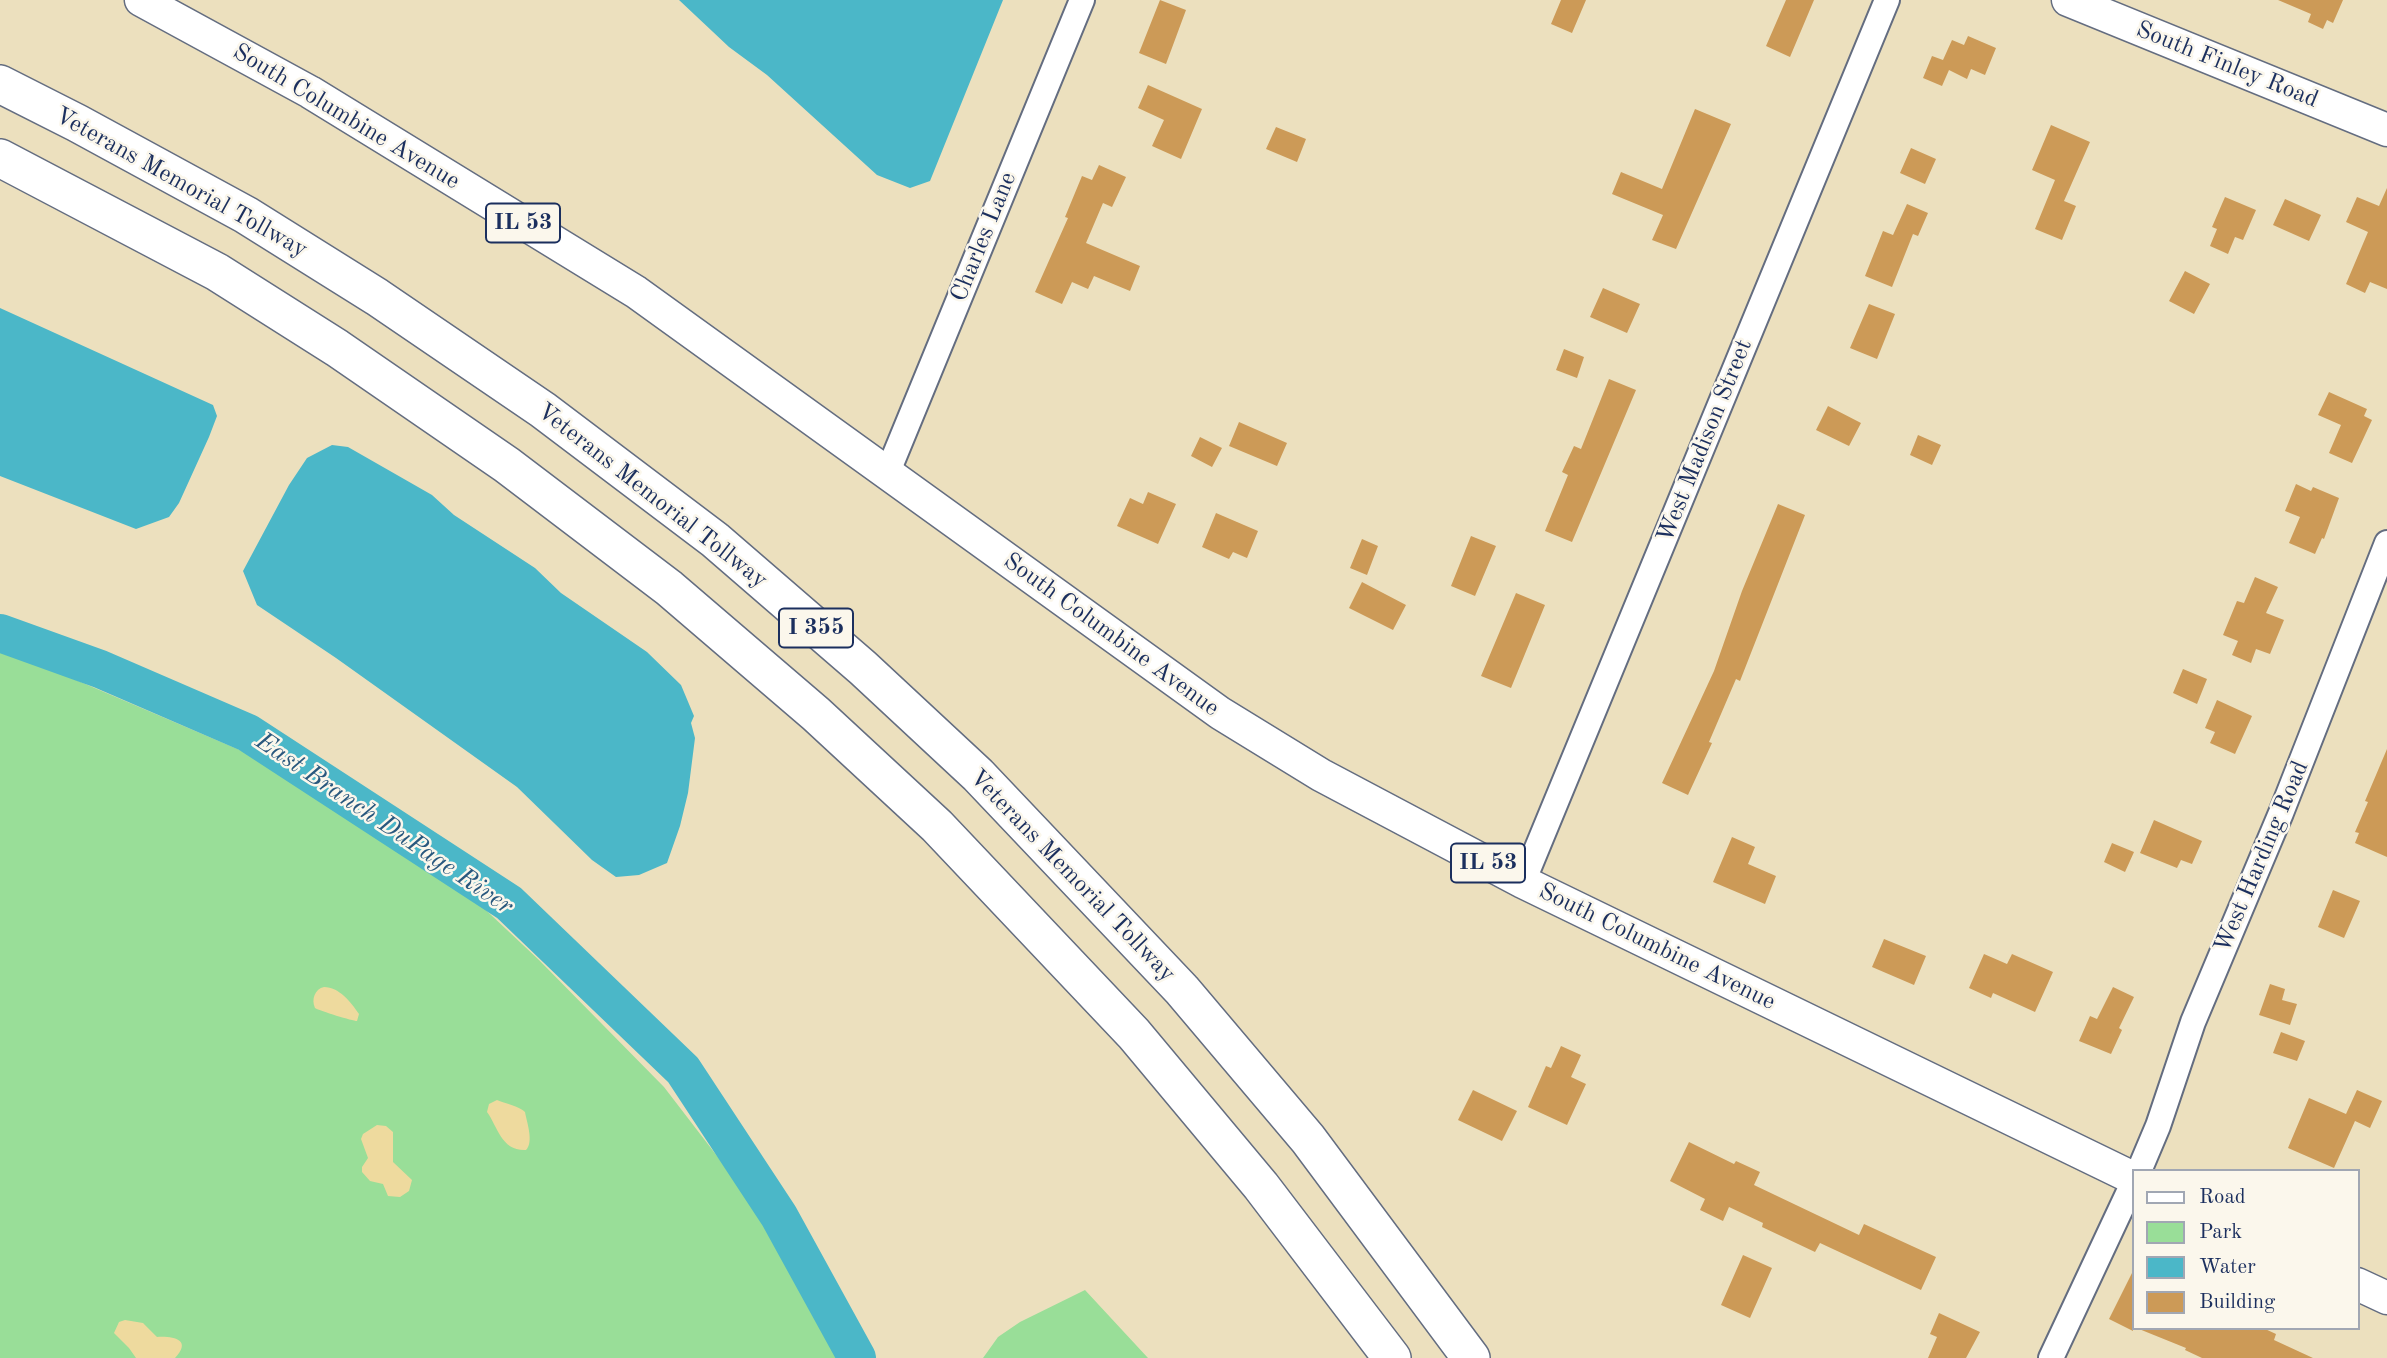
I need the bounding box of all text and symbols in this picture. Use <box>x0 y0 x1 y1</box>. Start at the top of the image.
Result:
street label: South Finley Road <box>2132 15 2322 115</box>
street label: South Columbine Avenue <box>227 38 465 196</box>
street label: Veterans Memorial Tollway <box>50 101 312 265</box>
street label: Charles Lane <box>945 168 1023 306</box>
road number: IL 53 <box>486 204 560 243</box>
street label: West Madison Street <box>1651 335 1759 547</box>
street label: Veterans Memorial Tollway <box>531 397 773 595</box>
street label: South Columbine Avenue <box>997 547 1225 723</box>
road number: I 355 <box>779 608 853 648</box>
water label: East Branch DuPage River <box>249 726 519 922</box>
street label: West Harding Road <box>2209 757 2315 957</box>
street label: Veterans Memorial Tollway <box>963 764 1181 988</box>
road number: IL 53 <box>1451 844 1525 883</box>
street label: South Columbine Avenue <box>1534 877 1780 1017</box>
legend <box>2132 1169 2359 1330</box>
text: Road <box>2199 1187 2246 1208</box>
text: Park <box>2199 1222 2242 1243</box>
text: Water <box>2199 1257 2256 1278</box>
text: Building <box>2199 1292 2275 1313</box>

